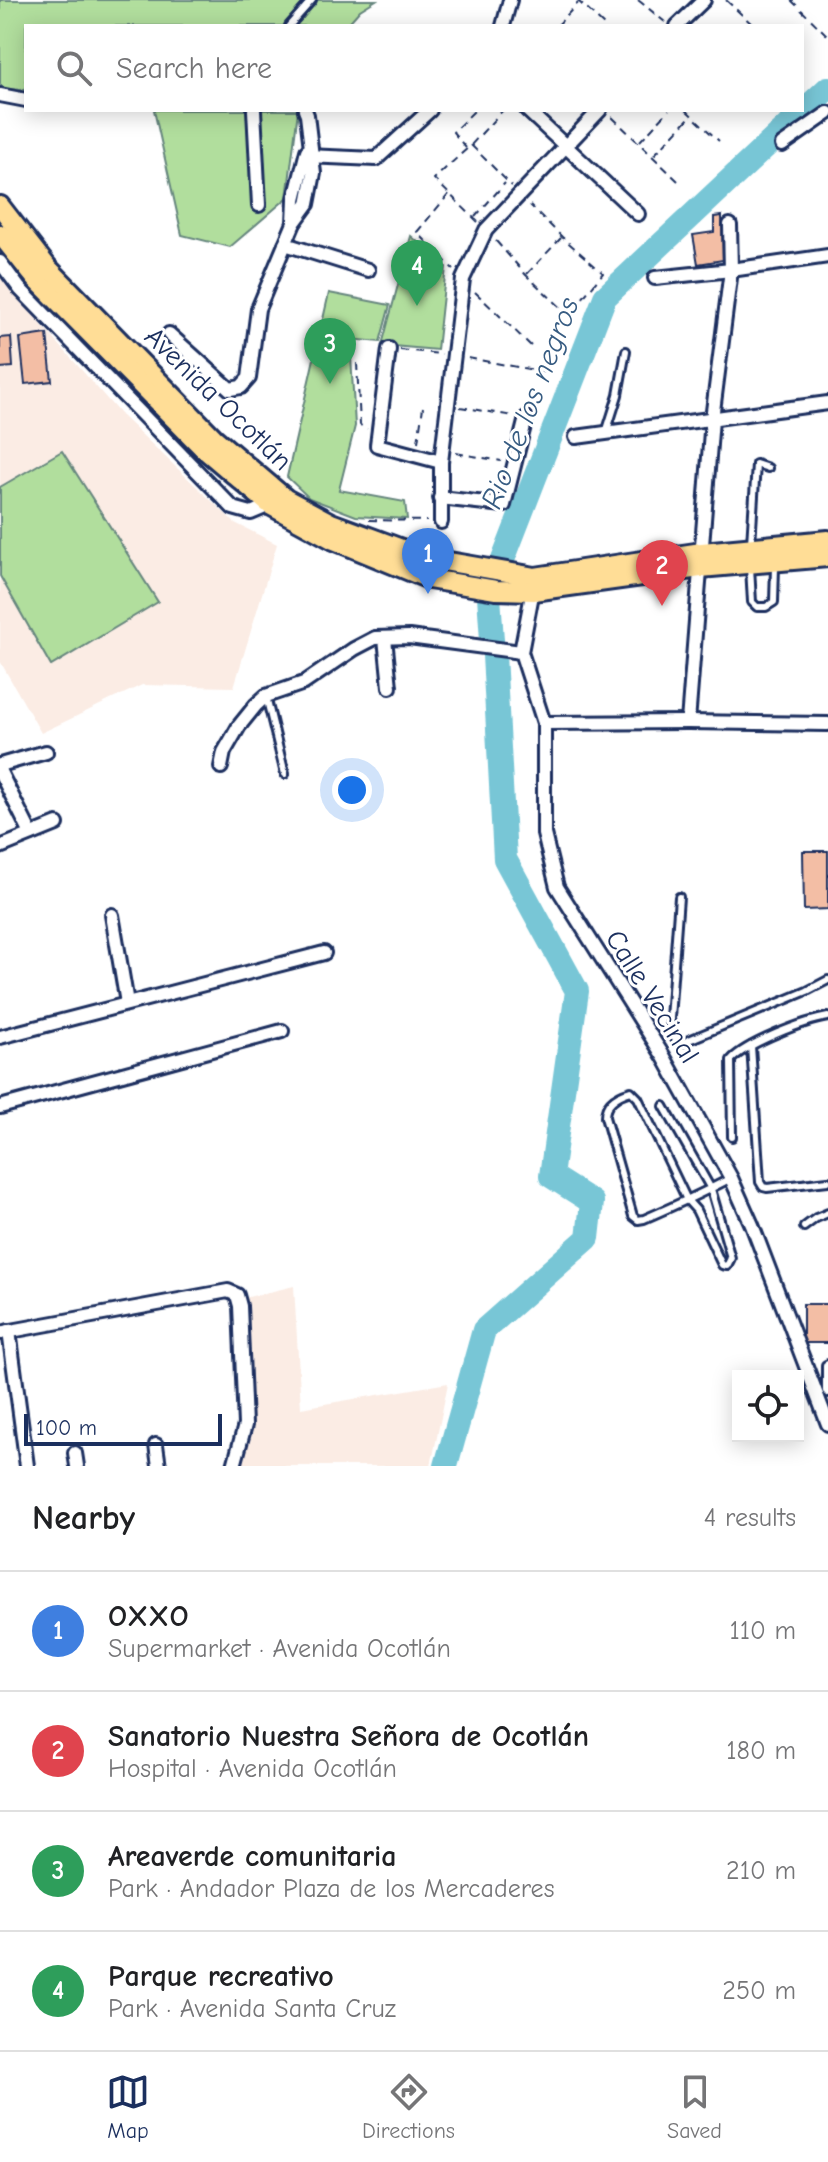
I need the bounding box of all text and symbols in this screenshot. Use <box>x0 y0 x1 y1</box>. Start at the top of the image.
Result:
search box <box>24 24 804 112</box>
icon: search <box>52 46 96 90</box>
text: Search here <box>116 51 272 86</box>
pin: 4 <box>391 240 443 306</box>
water label: Rio de los negros <box>474 292 587 514</box>
pin: 3 <box>304 318 356 384</box>
street label: Avenida Ocotlán <box>138 321 298 477</box>
pin: 1 <box>402 528 454 594</box>
pin: 2 <box>636 540 688 606</box>
your location <box>332 770 372 810</box>
street label: Calle Vecinal <box>599 924 706 1069</box>
map controls <box>732 1370 804 1442</box>
button: locate <box>732 1370 804 1442</box>
scale bar <box>24 1410 222 1446</box>
text: 100 m <box>36 1415 97 1441</box>
text: Nearby <box>32 1498 135 1538</box>
text: 4 results <box>704 1503 796 1533</box>
text: OXXO <box>108 1599 189 1634</box>
text: 1 <box>53 1616 63 1646</box>
text: 110 m <box>729 1616 796 1646</box>
text: Supermarket · Avenida Ocotlán <box>108 1634 451 1664</box>
text: Sanatorio Nuestra Señora de Ocotlán <box>108 1719 589 1754</box>
text: 2 <box>52 1736 64 1766</box>
text: 180 m <box>726 1736 796 1766</box>
text: Hospital · Avenida Ocotlán <box>108 1754 397 1784</box>
text: Areaverde comunitaria <box>108 1839 397 1874</box>
text: 3 <box>52 1856 64 1886</box>
text: 210 m <box>726 1856 796 1886</box>
text: Park · Andador Plaza de los Mercaderes <box>108 1874 554 1904</box>
text: Parque recreativo <box>108 1959 334 1994</box>
text: 4 <box>52 1976 64 2006</box>
text: 250 m <box>722 1976 796 2006</box>
text: Park · Avenida Santa Cruz <box>108 1994 396 2024</box>
tab: Map <box>106 2070 150 2144</box>
tab: Directions <box>362 2070 455 2144</box>
tab: Saved <box>667 2070 722 2144</box>

